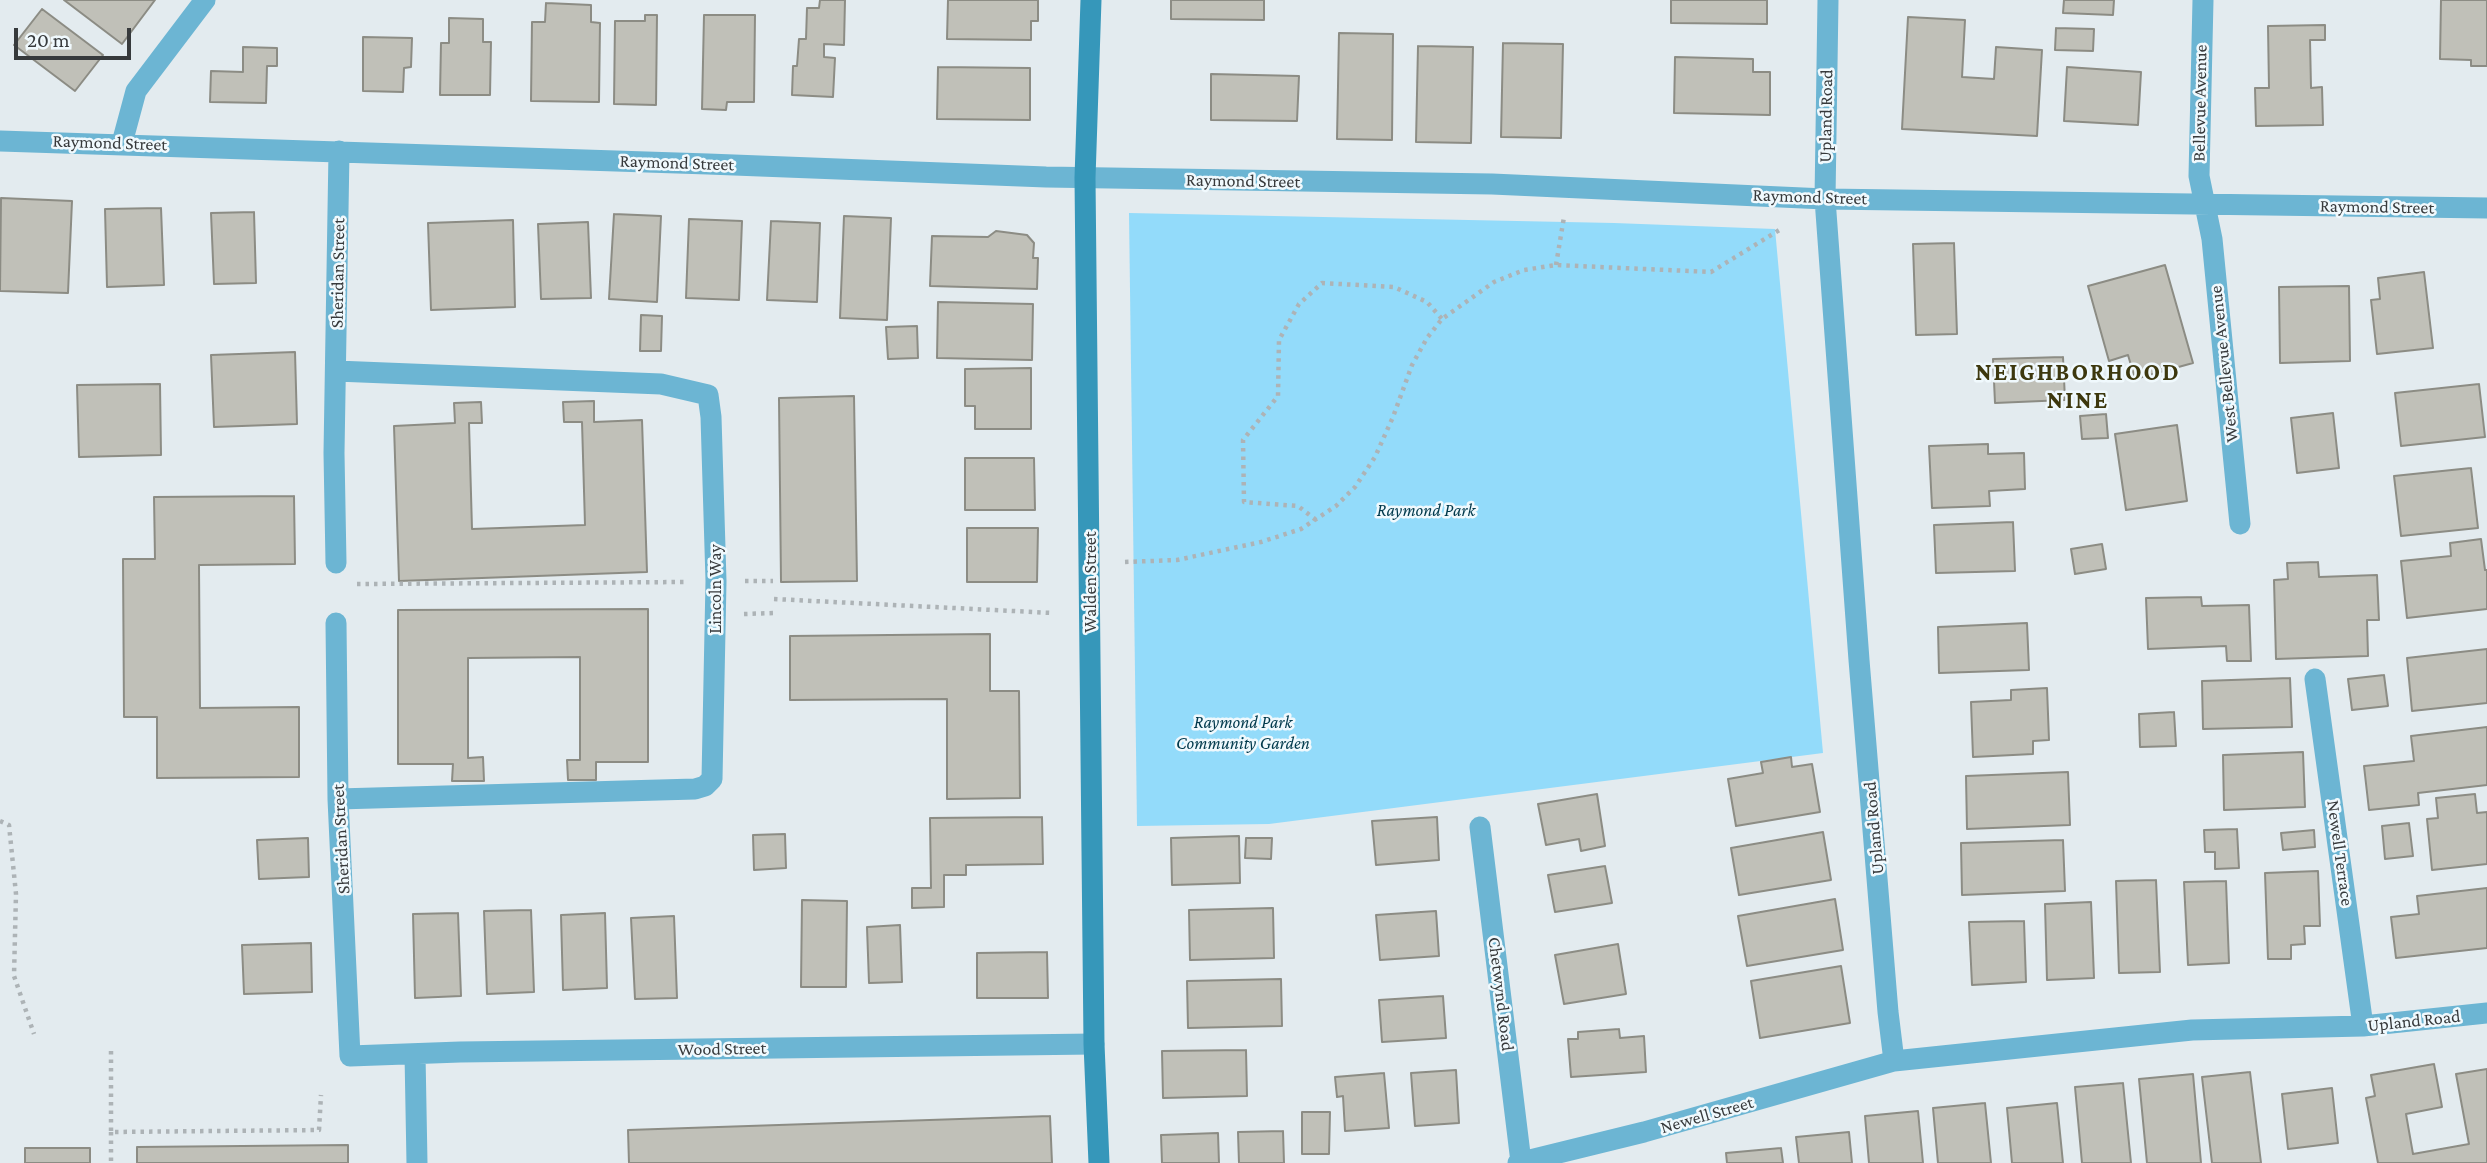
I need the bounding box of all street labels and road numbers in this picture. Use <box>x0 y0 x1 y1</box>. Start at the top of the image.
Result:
street label: Bellevue Avenue <box>2188 44 2212 162</box>
street label: Upland Road <box>1814 69 1838 163</box>
street label: Raymond Street <box>52 130 168 156</box>
street label: Raymond Street <box>619 150 735 176</box>
street label: Raymond Street <box>1186 169 1300 193</box>
street label: Raymond Street <box>1752 184 1868 210</box>
street label: Raymond Street <box>2320 195 2434 219</box>
street label: Sheridan Street <box>326 218 350 328</box>
street label: West Bellevue Avenue <box>2205 285 2243 443</box>
street label: Walden Street <box>1079 531 1101 633</box>
street label: Lincoln Way <box>704 544 726 634</box>
street label: Upland Road <box>1859 781 1889 875</box>
street label: Sheridan Street <box>327 783 355 895</box>
street label: Newell Terrace <box>2322 799 2358 907</box>
street label: Chetwynd Road <box>1483 936 1519 1052</box>
street label: Upland Road <box>2367 1005 2461 1037</box>
street label: Wood Street <box>677 1037 767 1061</box>
street label: Newell Street <box>1658 1091 1756 1139</box>

